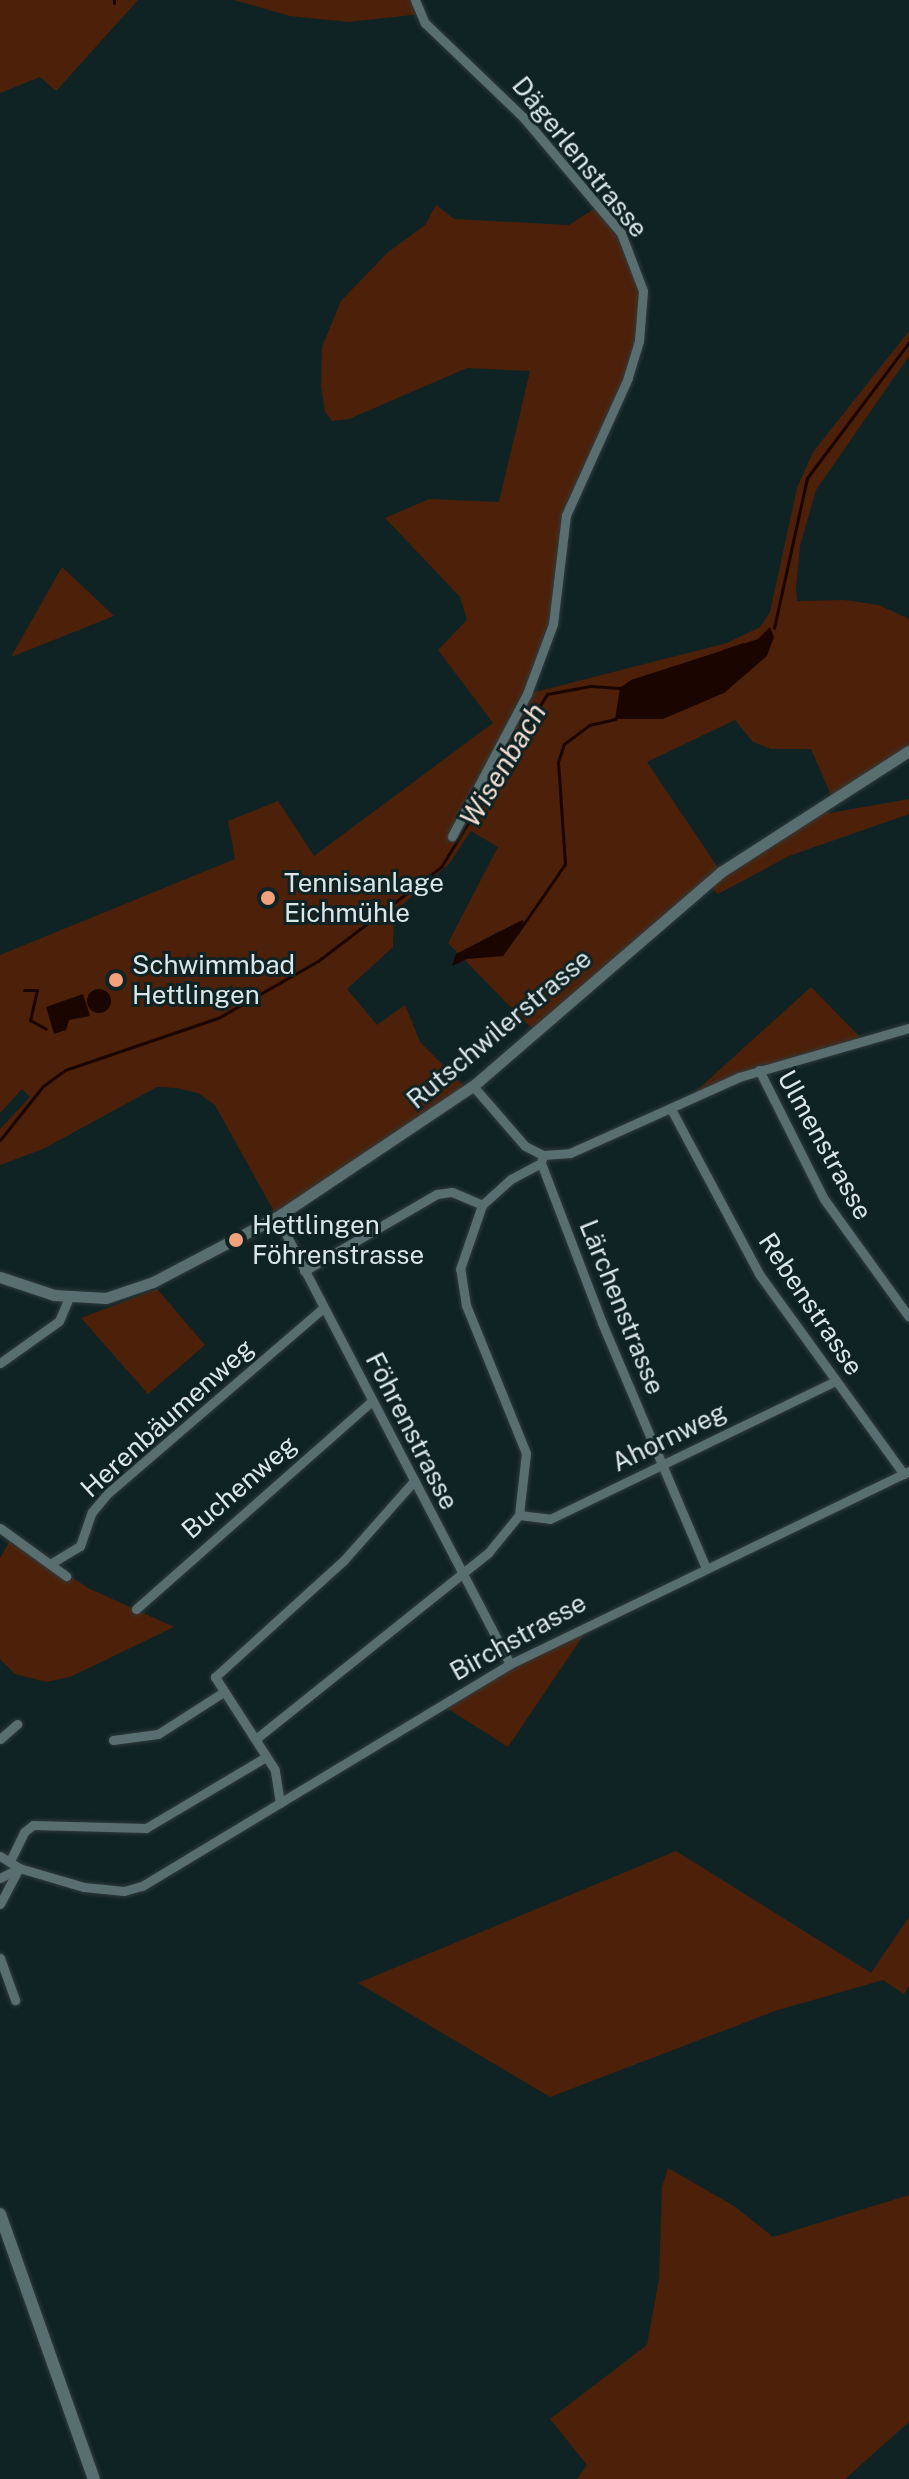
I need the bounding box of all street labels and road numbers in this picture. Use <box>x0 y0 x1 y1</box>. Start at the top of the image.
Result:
street label: Dägerlenstrasse <box>506 70 654 244</box>
street label: Rutschwilerstrasse <box>400 943 598 1115</box>
street label: Ulmenstrasse <box>771 1065 879 1225</box>
street label: Lärchenstrasse <box>573 1215 671 1399</box>
street label: Rebenstrasse <box>752 1227 870 1381</box>
street label: Herenbäumenweg <box>74 1332 260 1504</box>
street label: Föhrenstrasse <box>359 1347 465 1515</box>
street label: Ahornweg <box>607 1396 731 1478</box>
street label: Buchenweg <box>175 1429 303 1545</box>
street label: Birchstrasse <box>445 1587 591 1687</box>

